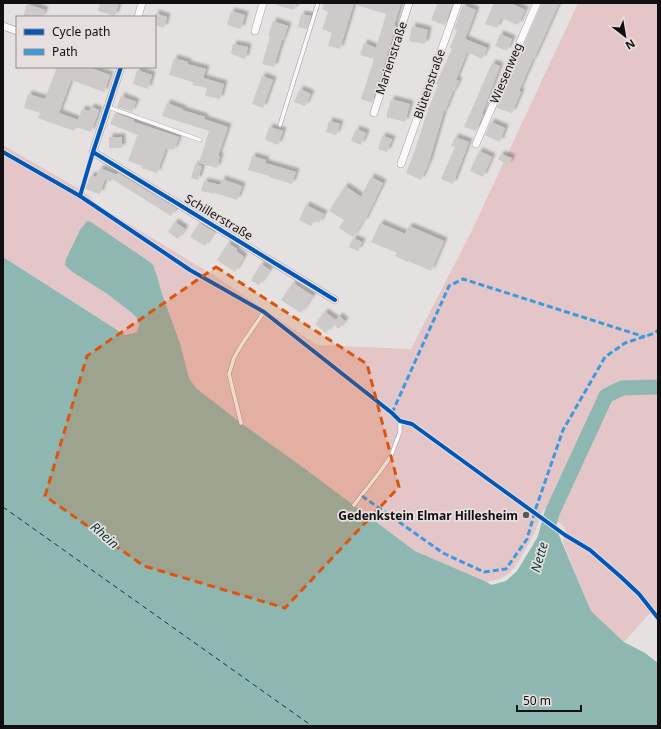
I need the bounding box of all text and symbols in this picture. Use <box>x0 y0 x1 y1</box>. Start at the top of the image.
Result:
legend <box>16 16 156 68</box>
north arrow <box>605 16 645 56</box>
street label: Marienstraße <box>371 19 411 97</box>
text: Cycle path <box>52 23 110 40</box>
text: N <box>623 36 638 54</box>
street label: Wiesenweg <box>486 40 526 106</box>
text: Path <box>52 43 78 60</box>
street label: Blütenstraße <box>409 47 449 121</box>
street label: Schillerstraße <box>182 190 256 244</box>
place label: Gedenkstein Elmar Hillesheim <box>338 507 518 524</box>
marker: Gedenkstein Elmar Hillesheim <box>521 510 531 520</box>
water label: Rhein <box>87 518 123 552</box>
water label: Nette <box>526 539 552 574</box>
scale bar <box>517 687 581 713</box>
text: 50 m <box>523 692 551 709</box>

